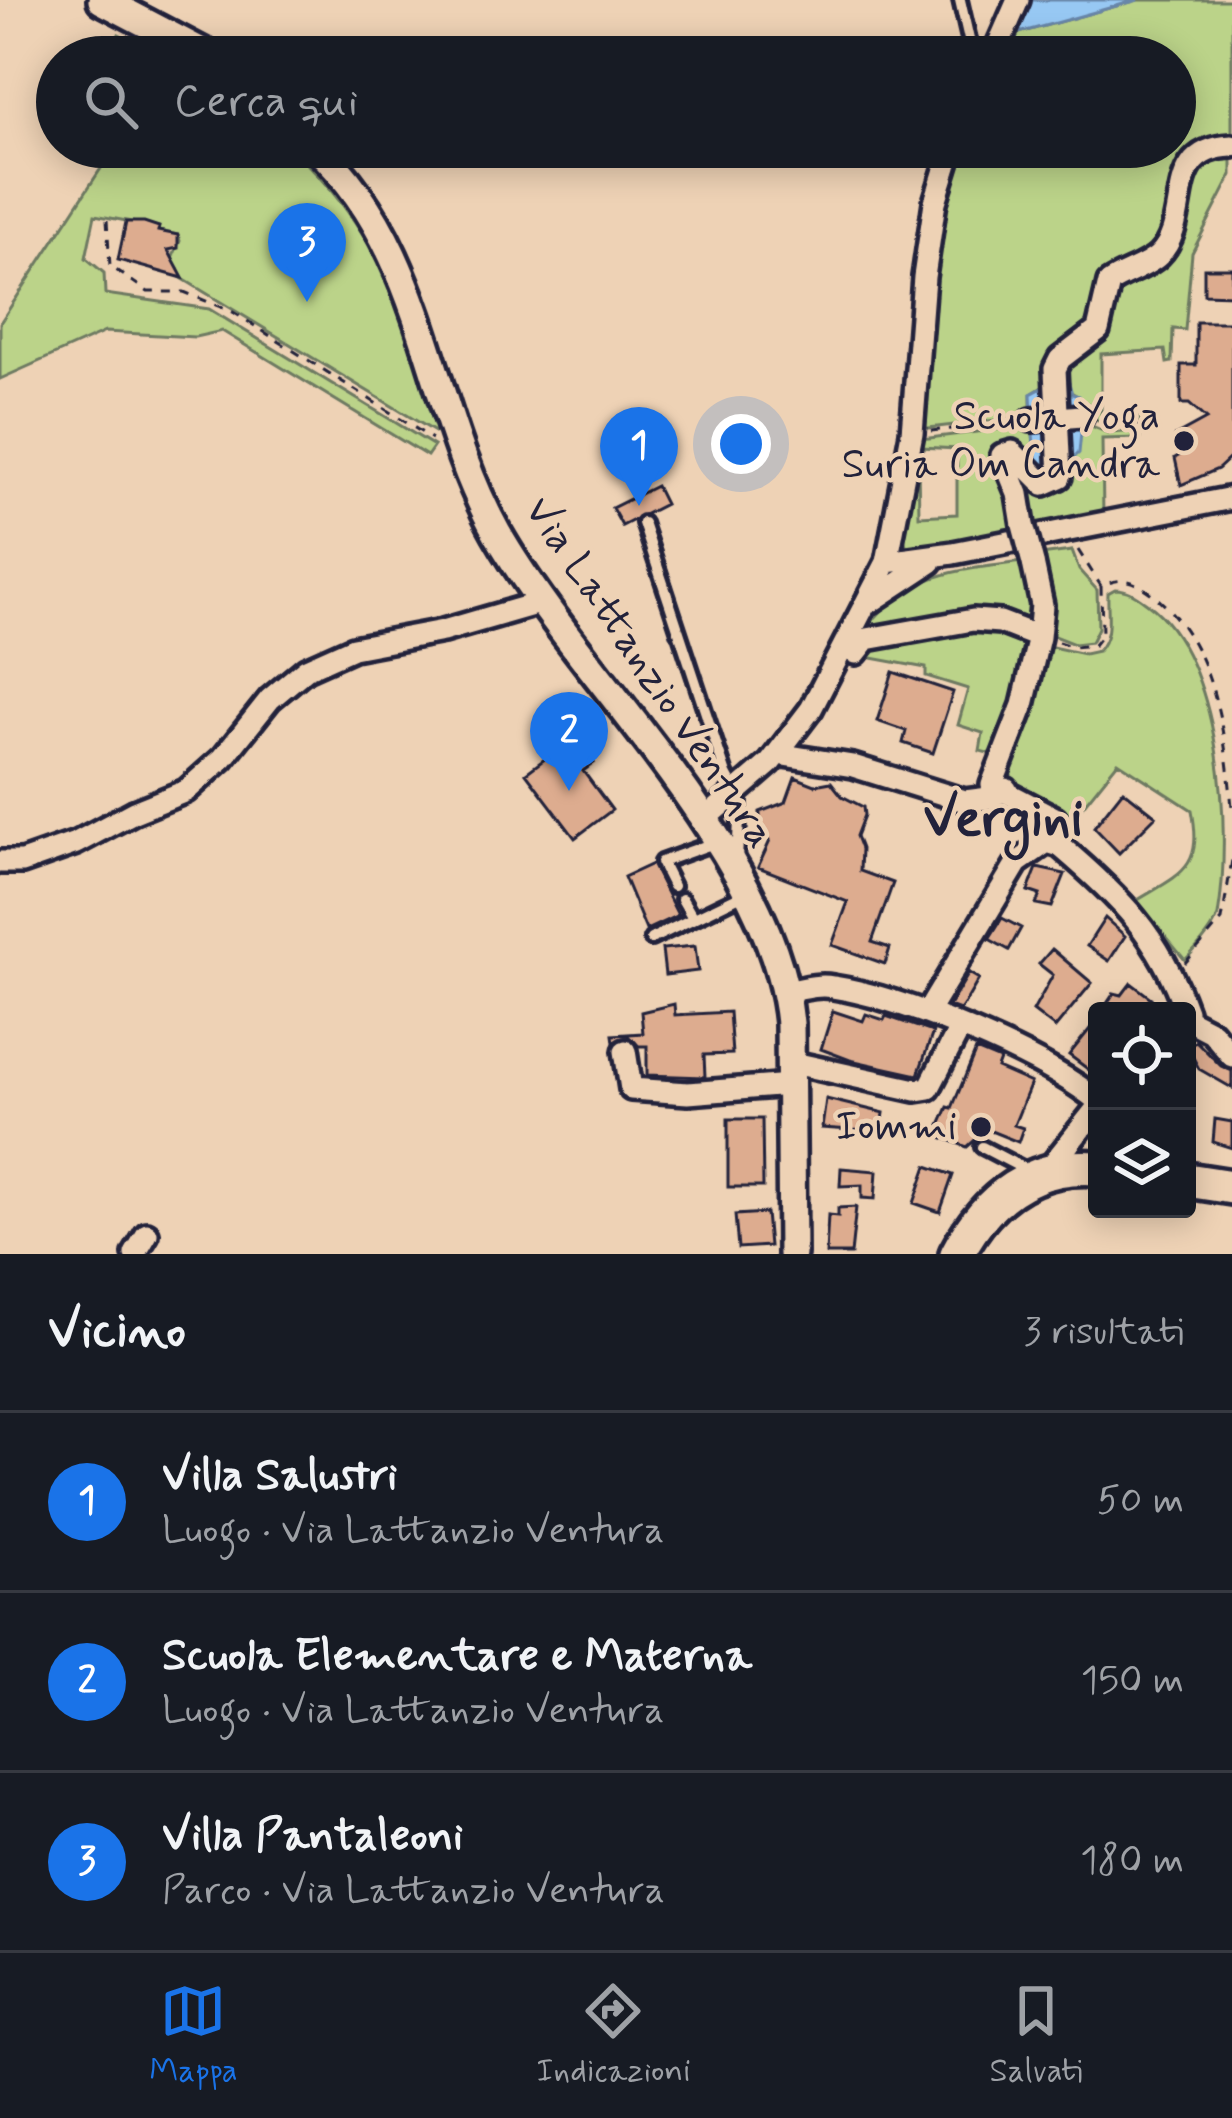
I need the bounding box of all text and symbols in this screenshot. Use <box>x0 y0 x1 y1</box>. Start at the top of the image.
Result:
search box <box>36 36 1196 168</box>
icon: search <box>78 69 144 135</box>
text: Cerca qui <box>174 73 358 132</box>
pin: 3 <box>268 203 346 302</box>
place label: Scuola Yoga Suria Om Candra <box>841 390 1161 493</box>
pin: 1 <box>600 407 678 506</box>
your location <box>711 414 771 474</box>
marker: Scuola Yoga Suria Om Candra <box>1171 428 1197 454</box>
street label: Via Lattanzio Ventura <box>511 487 787 859</box>
pin: 2 <box>530 692 608 791</box>
district label: Vergini <box>923 785 1083 861</box>
map controls <box>1088 1002 1196 1218</box>
button: locate <box>1088 1002 1196 1110</box>
place label: Iommi <box>835 1100 957 1155</box>
button: layers <box>1088 1110 1196 1218</box>
marker: Iommi <box>968 1114 994 1140</box>
text: Vicino <box>48 1299 186 1365</box>
text: 3 risultati <box>1024 1307 1184 1358</box>
text: Villa Salustri <box>162 1447 398 1506</box>
text: 1 <box>78 1476 96 1527</box>
text: 50 m <box>1097 1476 1184 1527</box>
text: Luogo · Via Lattanzio Ventura <box>162 1506 664 1557</box>
text: Scuola Elementare e Materna <box>162 1627 752 1686</box>
text: 2 <box>77 1656 97 1707</box>
text: 150 m <box>1081 1656 1184 1707</box>
text: Luogo · Via Lattanzio Ventura <box>162 1686 664 1737</box>
text: Villa Pantaleoni <box>162 1807 463 1866</box>
text: 3 <box>78 1836 96 1887</box>
text: 180 m <box>1080 1836 1184 1887</box>
text: Parco · Via Lattanzio Ventura <box>162 1866 665 1917</box>
tab: Mappa <box>149 1978 238 2094</box>
tab: Indicazioni <box>536 1978 691 2094</box>
tab: Salvati <box>989 1978 1083 2094</box>

